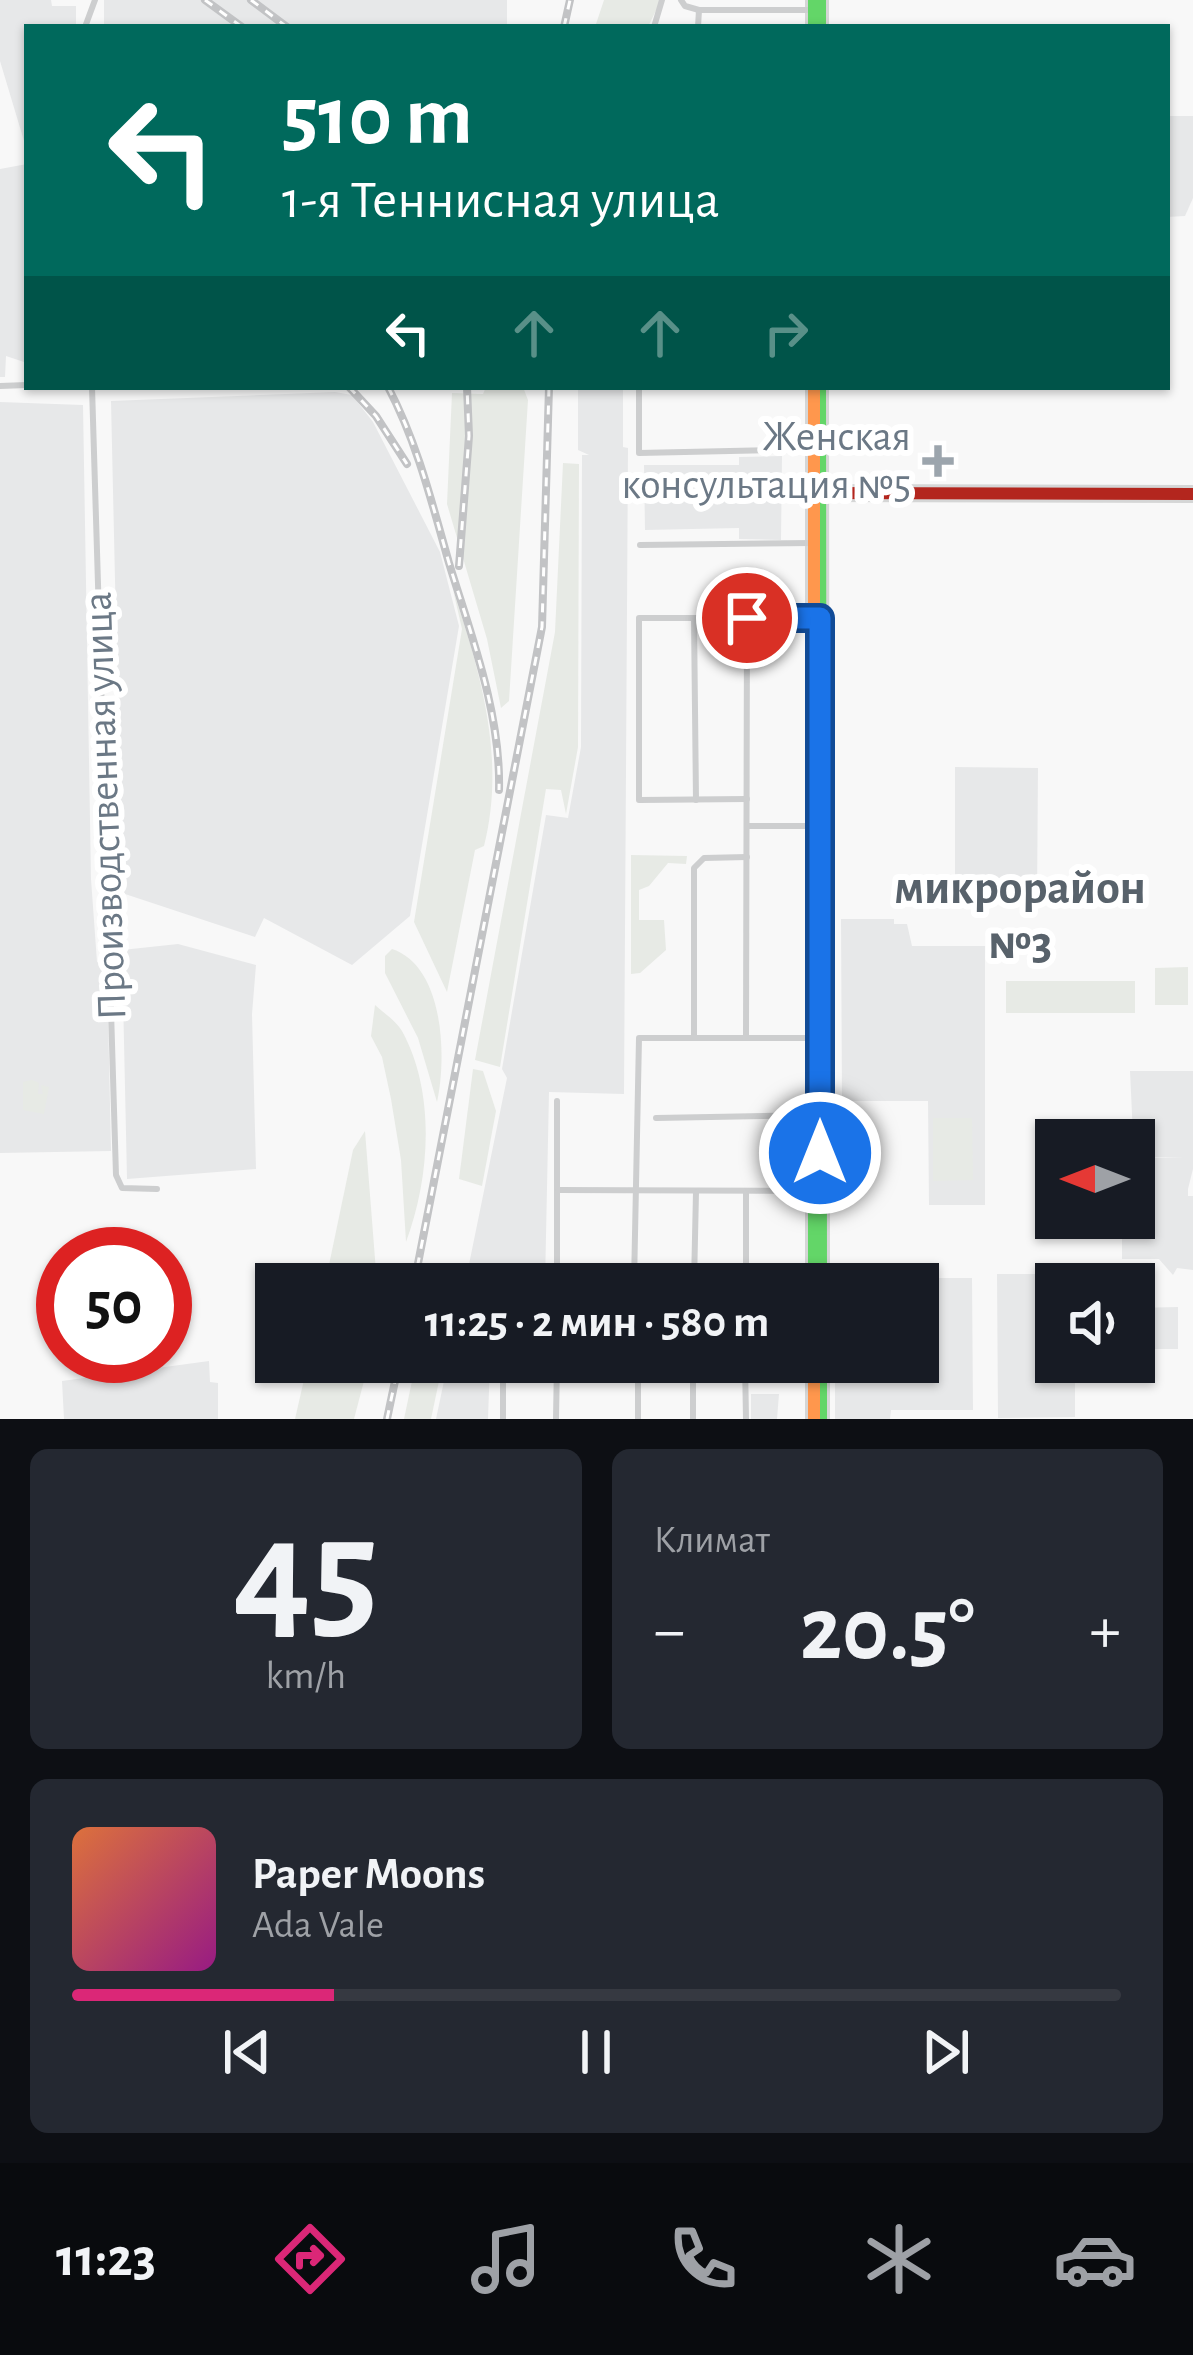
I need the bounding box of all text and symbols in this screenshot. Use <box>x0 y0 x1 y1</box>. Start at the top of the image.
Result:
icon: left <box>84 72 240 228</box>
text: 510 m <box>282 76 473 160</box>
text: 1-я Теннисная улица <box>282 174 720 228</box>
icon: left <box>375 300 441 366</box>
icon: ahead <box>501 300 567 366</box>
icon: ahead <box>627 300 693 366</box>
icon: right <box>753 300 819 366</box>
place label: Женская консультация №5 <box>622 416 911 506</box>
marker: Женская консультация №5 <box>922 445 954 477</box>
pin <box>696 567 798 669</box>
icon: arrive <box>714 585 780 651</box>
street label: Производственная улица <box>77 591 133 1021</box>
district label: микрорайон №3 <box>894 865 1146 968</box>
position arrow <box>757 1090 883 1216</box>
north arrow <box>1035 1119 1155 1239</box>
map controls <box>1035 1119 1155 1383</box>
speed limit sign: 50 <box>36 1227 192 1383</box>
button: sound <box>1035 1263 1155 1383</box>
text: 11:25 · 2 мин · 580 m <box>425 1300 769 1345</box>
text: 45 <box>233 1497 379 1653</box>
text: Климат <box>654 1521 770 1560</box>
text: 20.5° <box>800 1586 975 1676</box>
text: − <box>654 1598 685 1664</box>
text: + <box>1089 1598 1121 1664</box>
text: km/h <box>266 1657 346 1696</box>
text: Paper Moons <box>252 1852 485 1897</box>
text: Ada Vale <box>252 1906 384 1945</box>
icon: previous <box>214 2019 280 2085</box>
icon: pause <box>563 2019 629 2085</box>
icon: next <box>913 2019 979 2085</box>
icon: directions <box>268 2217 352 2301</box>
icon: music <box>464 2217 548 2301</box>
icon: phone <box>661 2217 745 2301</box>
icon: climate <box>857 2217 941 2301</box>
icon: car <box>1053 2217 1137 2301</box>
text: 11:23 <box>56 2232 156 2286</box>

